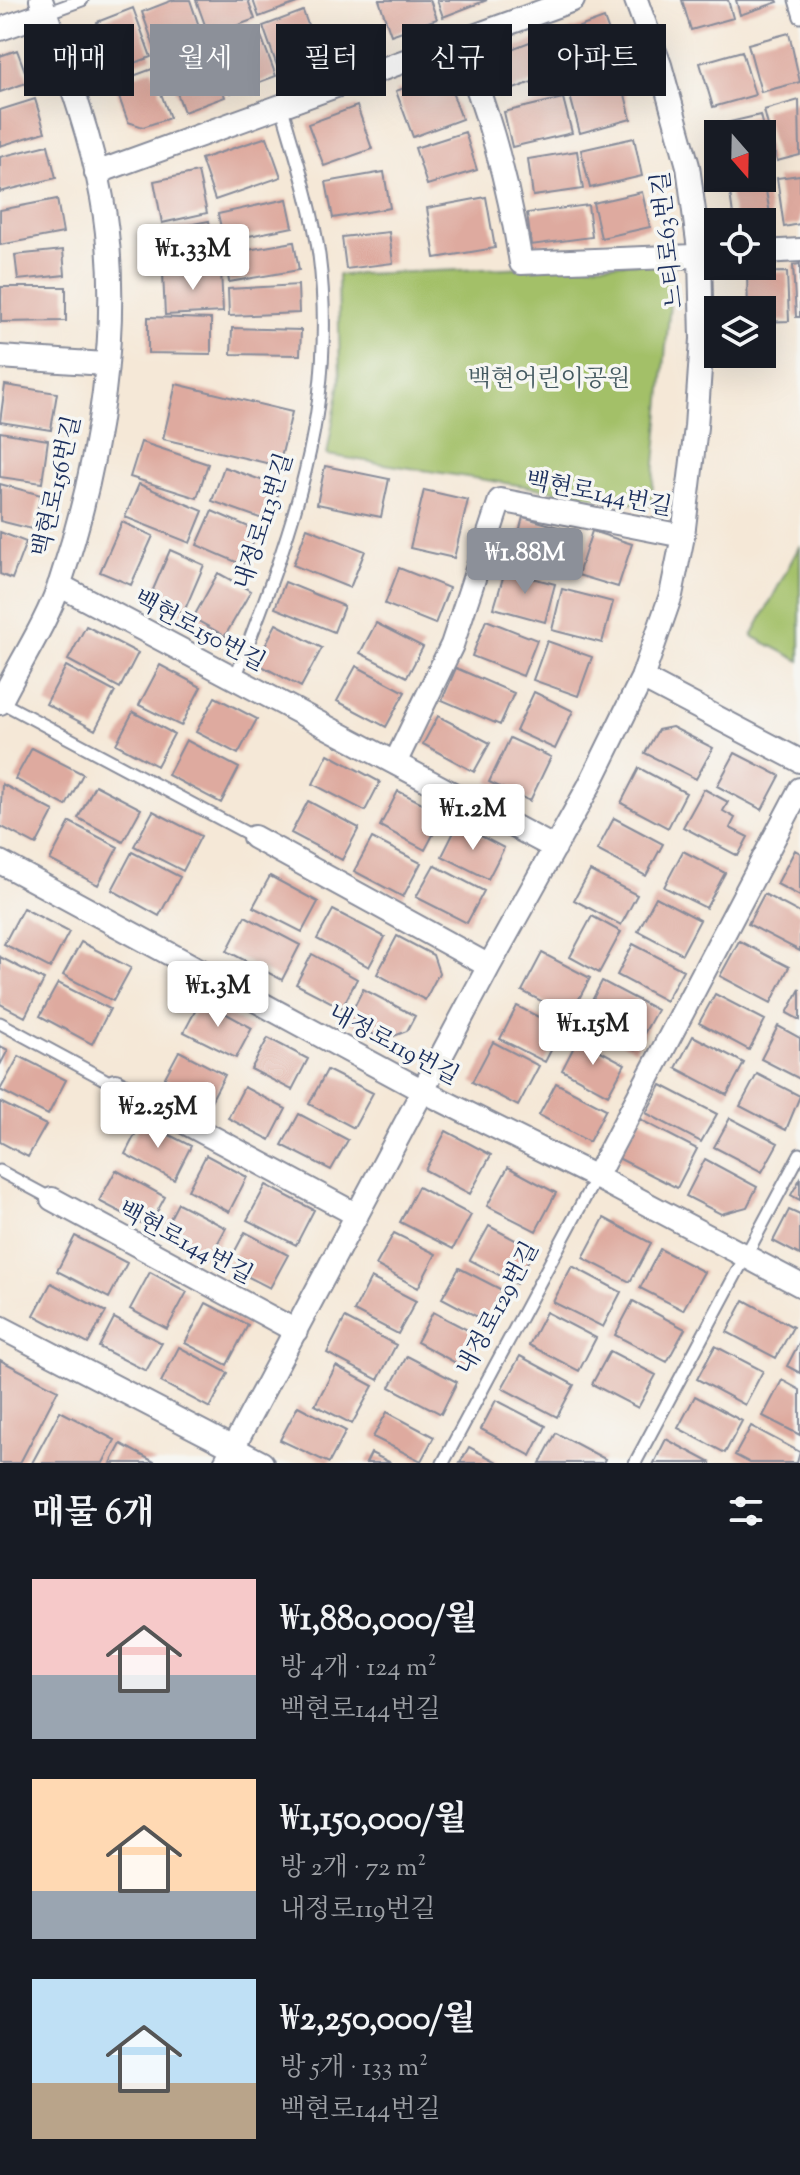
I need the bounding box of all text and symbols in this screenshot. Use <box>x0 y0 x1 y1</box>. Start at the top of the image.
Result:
chip: 매매 <box>24 24 134 96</box>
chip: 월세 <box>150 24 260 96</box>
chip: 필터 <box>276 24 386 96</box>
chip: 신규 <box>402 24 512 96</box>
chip: 아파트 <box>528 24 666 96</box>
north arrow <box>704 120 776 192</box>
map controls <box>704 120 776 368</box>
street label: 느티로63번길 <box>645 170 693 310</box>
button: locate <box>704 208 776 280</box>
pin: ₩1.33M <box>128 224 258 292</box>
text: ₩1.33M <box>155 231 231 268</box>
button: layers <box>704 296 776 368</box>
park label: 백현어린이공원 <box>468 363 630 397</box>
street label: 백현로156번길 <box>25 412 91 561</box>
street label: 내정로113번길 <box>227 449 303 594</box>
street label: 백현로144번길 <box>523 464 675 526</box>
pin: ₩1.88M <box>460 528 590 596</box>
text: ₩1.88M <box>485 535 565 572</box>
street label: 백현로150번길 <box>127 583 271 681</box>
pin: ₩1.2M <box>417 784 529 852</box>
text: ₩1.2M <box>440 791 506 828</box>
pin: ₩1.3M <box>162 961 274 1029</box>
text: ₩1.3M <box>185 968 251 1005</box>
street label: 내정로119번길 <box>322 997 464 1095</box>
pin: ₩1.15M <box>528 999 658 1067</box>
text: ₩1.15M <box>557 1006 629 1043</box>
pin: ₩2.25M <box>93 1082 223 1150</box>
text: ₩2.25M <box>119 1089 198 1126</box>
street label: 백현로144번길 <box>112 1194 259 1294</box>
street label: 내정로129번길 <box>449 1236 548 1382</box>
icon: filters <box>724 1489 768 1533</box>
text: 매물 6개 <box>32 1490 155 1539</box>
text: ₩1,880,000/월 <box>280 1596 478 1645</box>
icon: home <box>96 1611 192 1707</box>
text: 방 4개 · 124 m² <box>280 1650 436 1687</box>
text: 백현로144번길 <box>280 1692 441 1729</box>
text: ₩1,150,000/월 <box>280 1796 467 1845</box>
icon: home <box>96 1811 192 1907</box>
text: 방 2개 · 72 m² <box>280 1850 426 1887</box>
text: 내정로119번길 <box>280 1892 436 1929</box>
text: ₩2,250,000/월 <box>280 1996 476 2045</box>
icon: home <box>96 2011 192 2107</box>
text: 방 5개 · 133 m² <box>280 2050 428 2087</box>
text: 백현로144번길 <box>280 2092 441 2129</box>

